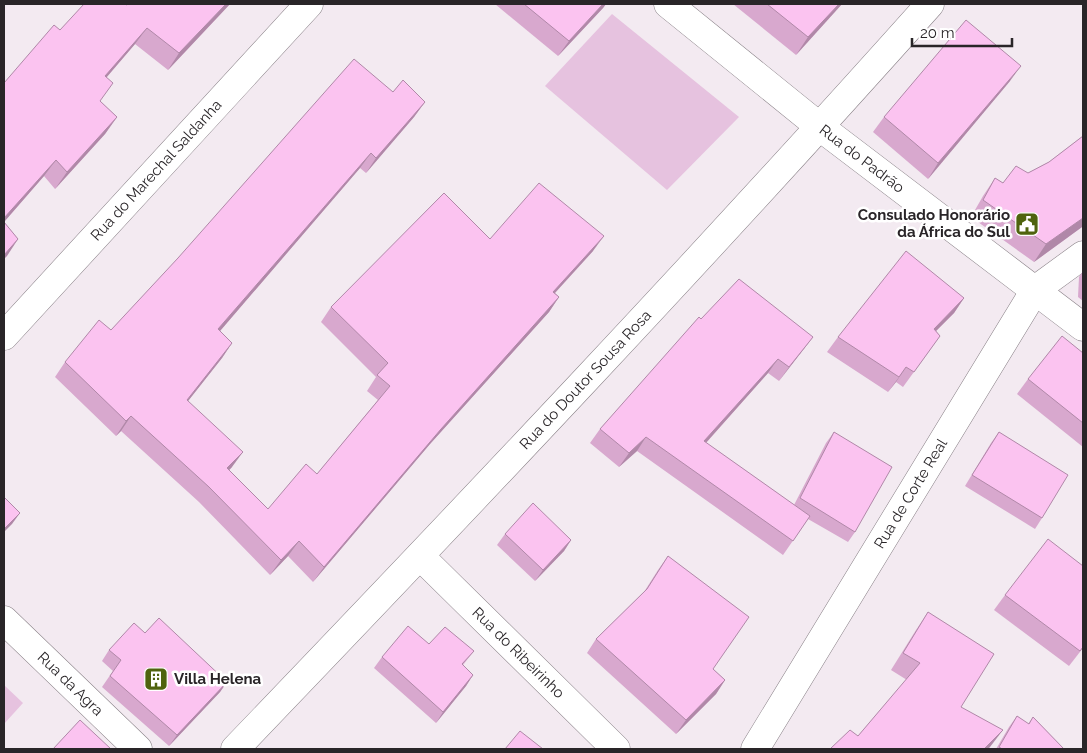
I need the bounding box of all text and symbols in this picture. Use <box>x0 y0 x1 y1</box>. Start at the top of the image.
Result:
scale bar <box>912 15 1012 47</box>
text: 20 m <box>920 24 955 42</box>
street label: Rua do Marechal Saldanha <box>87 96 225 245</box>
street label: Rua do Padrão <box>816 121 908 197</box>
place label: Consulado Honorário da África do Sul <box>858 206 1010 241</box>
public building icon: Consulado Honorário da África do Sul <box>1014 211 1040 237</box>
street label: Rua do Doutor Sousa Rosa <box>516 306 655 453</box>
street label: Rua de Corte Real <box>870 435 951 552</box>
street label: Rua do Ribeirinho <box>469 604 568 702</box>
street label: Rua da Agra <box>34 648 107 719</box>
building icon: Villa Helena <box>143 666 169 692</box>
place label: Villa Helena <box>174 670 262 688</box>

